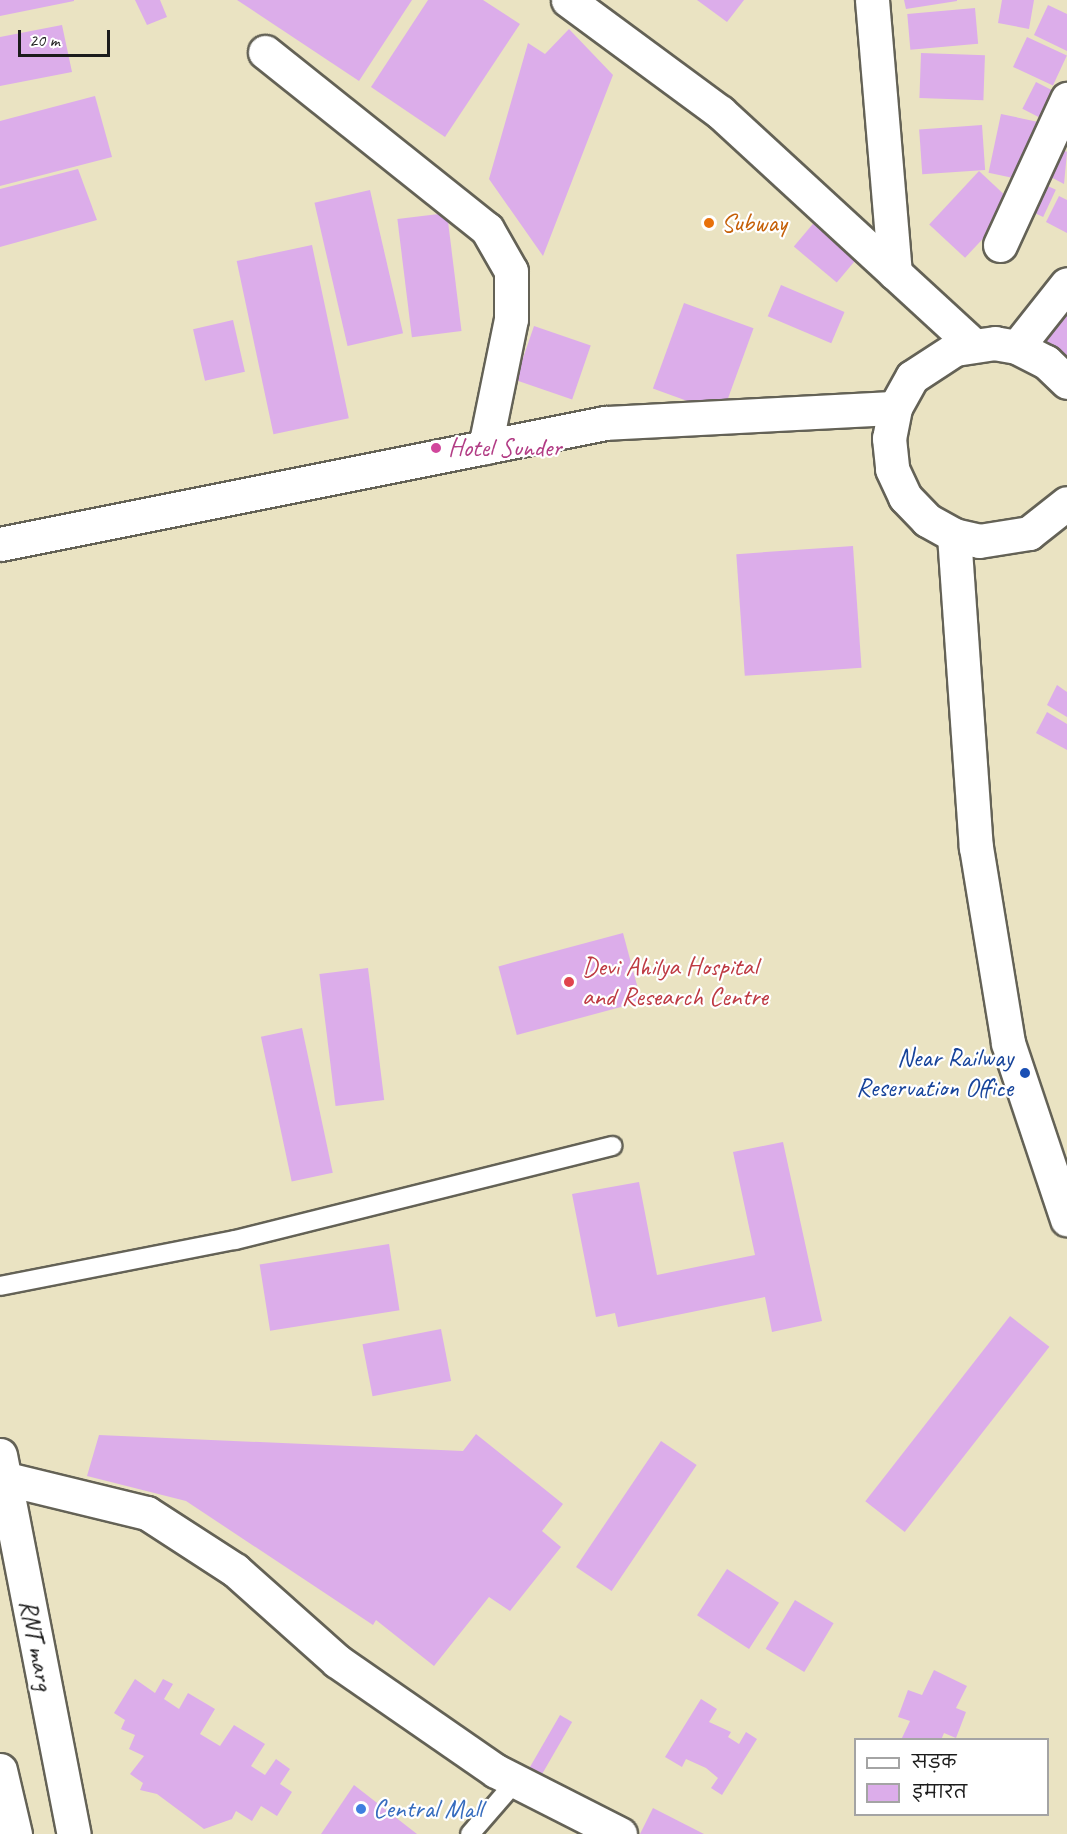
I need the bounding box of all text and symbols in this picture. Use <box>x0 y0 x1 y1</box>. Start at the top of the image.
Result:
scale bar <box>21 18 112 56</box>
text: 20 m <box>29 29 60 51</box>
place label: Subway <box>721 207 787 239</box>
marker: Subway <box>702 216 716 230</box>
place label: Hotel Sunder <box>448 432 561 464</box>
marker: Hotel Sunder <box>429 441 443 455</box>
place label: Devi Ahilya Hospital and Research Centre <box>582 951 768 1012</box>
marker: Devi Ahilya Hospital and Research Centre <box>560 973 578 991</box>
place label: Near Railway Reservation Office <box>857 1042 1013 1104</box>
marker: Near Railway Reservation Office <box>1018 1066 1032 1080</box>
street label: RNT marg <box>12 1597 60 1693</box>
legend <box>854 1738 1049 1816</box>
text: सड़क <box>912 1751 956 1773</box>
text: इमारत <box>912 1781 967 1803</box>
place label: Central Mall <box>373 1793 483 1825</box>
marker: Central Mall <box>354 1802 368 1816</box>

